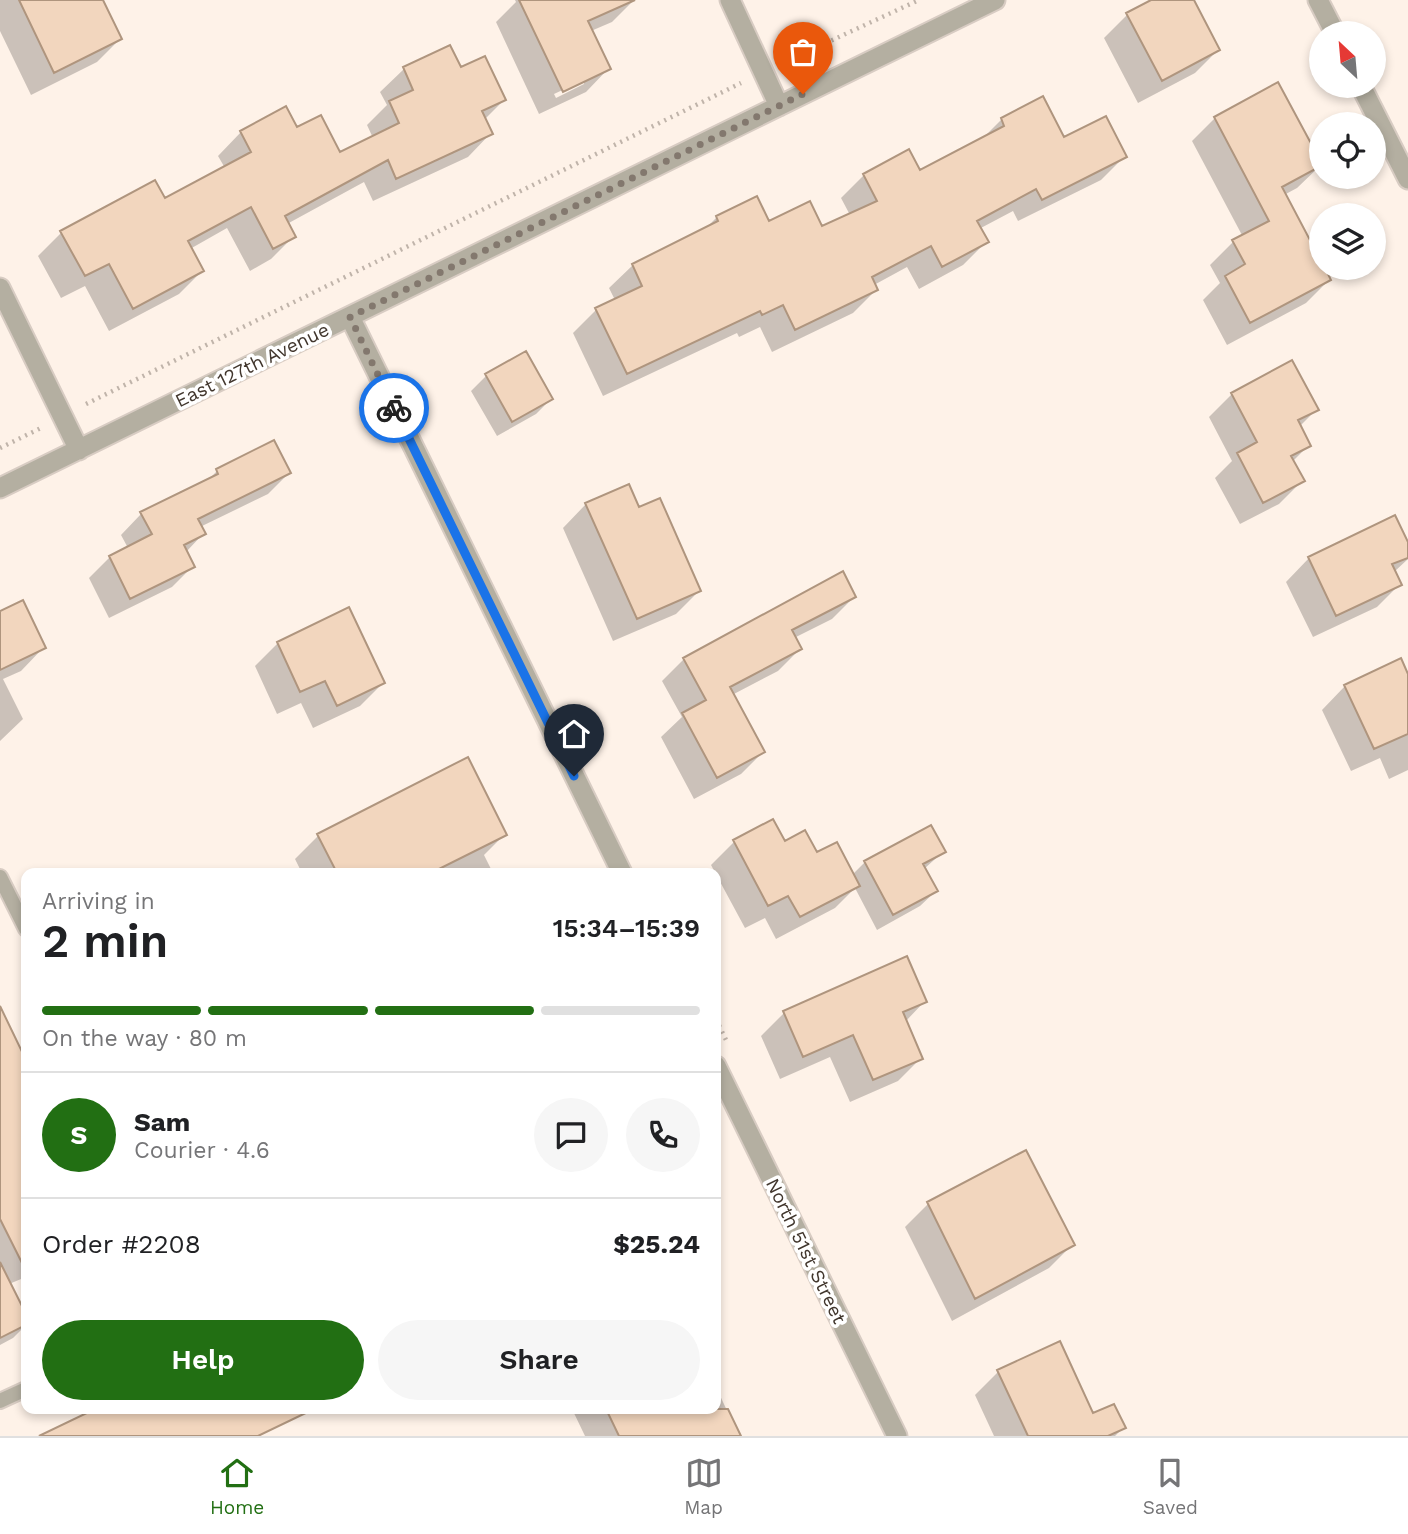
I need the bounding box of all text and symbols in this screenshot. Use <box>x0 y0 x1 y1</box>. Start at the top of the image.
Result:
north arrow <box>1309 21 1386 98</box>
map controls <box>1309 21 1386 280</box>
pin <box>773 22 833 94</box>
icon: bag <box>784 33 822 71</box>
button: locate <box>1309 112 1386 189</box>
button: layers <box>1309 203 1386 280</box>
street label: East 127th Avenue <box>171 318 333 412</box>
courier <box>359 373 429 443</box>
icon: bike <box>375 389 413 427</box>
pin <box>544 704 604 776</box>
icon: home <box>555 715 593 753</box>
text: Arriving in <box>42 888 155 915</box>
text: 15:34–15:39 <box>553 913 700 943</box>
text: 2 min <box>42 914 168 968</box>
text: On the way · 80 m <box>42 1025 247 1052</box>
button: chat <box>534 1098 608 1172</box>
button: phone <box>626 1098 700 1172</box>
text: Sam <box>134 1107 190 1137</box>
text: S <box>71 1120 87 1150</box>
text: Courier · 4.6 <box>134 1137 270 1164</box>
street label: North 51st Street <box>761 1175 851 1327</box>
text: Order #2208 <box>42 1229 201 1259</box>
text: $25.24 <box>613 1229 700 1259</box>
button: Help <box>42 1320 364 1400</box>
button: Share <box>378 1320 700 1400</box>
tab: Home <box>210 1454 264 1519</box>
tab: Map <box>684 1454 723 1519</box>
tab: Saved <box>1143 1454 1198 1519</box>

